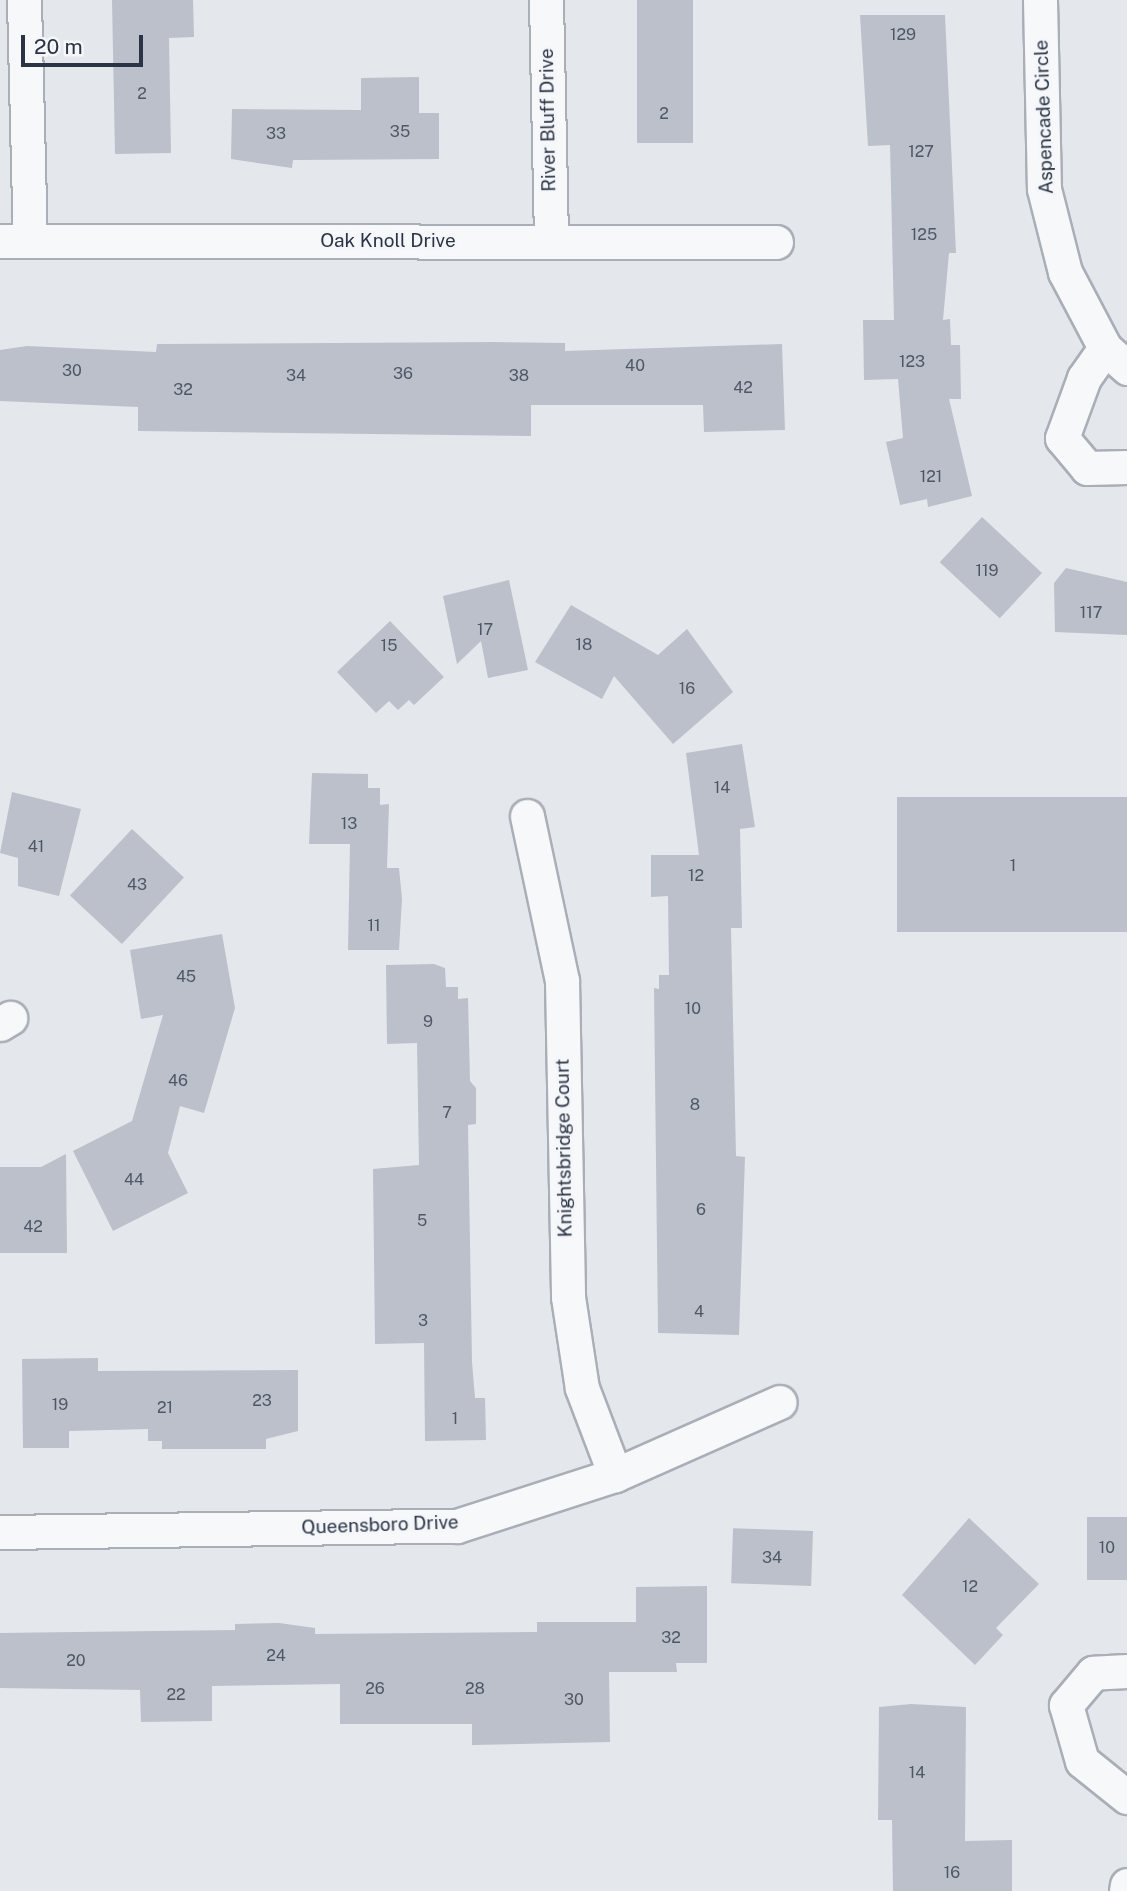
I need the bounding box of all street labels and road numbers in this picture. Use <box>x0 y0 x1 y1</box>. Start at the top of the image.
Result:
street label: Aspencade Circle <box>1030 39 1058 195</box>
street label: River Bluff Drive <box>535 48 561 192</box>
street label: Oak Knoll Drive <box>320 230 456 252</box>
street label: Knightsbridge Court <box>551 1058 577 1238</box>
street label: Queensboro Drive <box>301 1511 459 1539</box>

